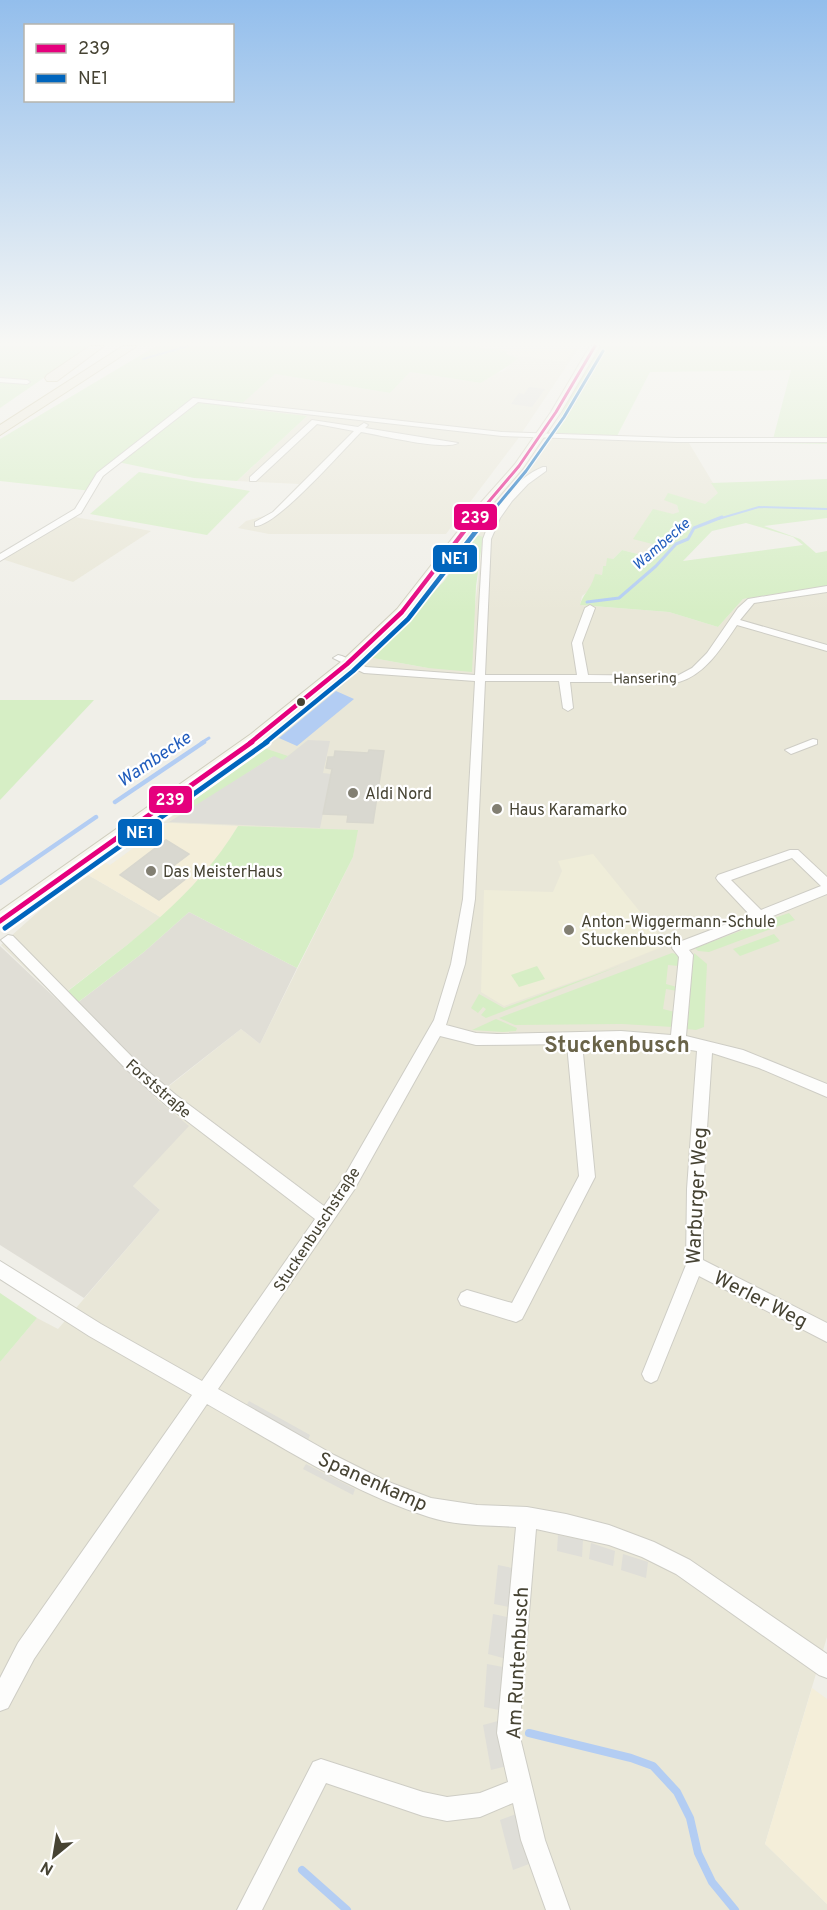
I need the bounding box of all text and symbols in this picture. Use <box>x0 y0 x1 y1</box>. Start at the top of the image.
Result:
legend <box>24 24 234 102</box>
text: 239 <box>78 38 110 61</box>
text: NE1 <box>78 68 108 91</box>
line badge: 239 <box>453 503 498 531</box>
text: 239 <box>460 509 490 529</box>
water label: Wambecke <box>629 515 695 575</box>
line badge: NE1 <box>432 544 478 573</box>
text: NE1 <box>441 550 469 570</box>
street label: Hansering <box>613 670 677 689</box>
unlabelled marker <box>295 696 307 708</box>
water label: Wambecke <box>114 727 197 793</box>
line badge: 239 <box>148 785 193 814</box>
place label: Aldi Nord <box>365 785 432 805</box>
marker: Aldi Nord <box>346 786 360 800</box>
text: 239 <box>155 791 185 811</box>
place label: Haus Karamarko <box>509 801 627 821</box>
marker: Haus Karamarko <box>490 802 504 816</box>
line badge: NE1 <box>117 818 163 847</box>
text: NE1 <box>126 824 154 844</box>
place label: Das MeisterHaus <box>163 863 283 883</box>
marker: Das MeisterHaus <box>144 864 158 878</box>
place label: Anton-Wiggermann-Schule Stuckenbusch <box>581 913 776 951</box>
marker: Anton-Wiggermann-Schule Stuckenbusch <box>562 923 576 937</box>
district label: Stuckenbusch <box>544 1033 690 1060</box>
street label: Forststraße <box>121 1056 195 1123</box>
street label: Warburger Weg <box>681 1127 715 1266</box>
street label: Stuckenbuschstraße <box>270 1164 365 1296</box>
street label: Werler Weg <box>709 1266 811 1336</box>
street label: Spanenkamp <box>313 1447 431 1519</box>
street label: Am Runtenbusch <box>502 1586 536 1740</box>
north arrow <box>24 1826 84 1886</box>
text: N <box>38 1856 57 1879</box>

